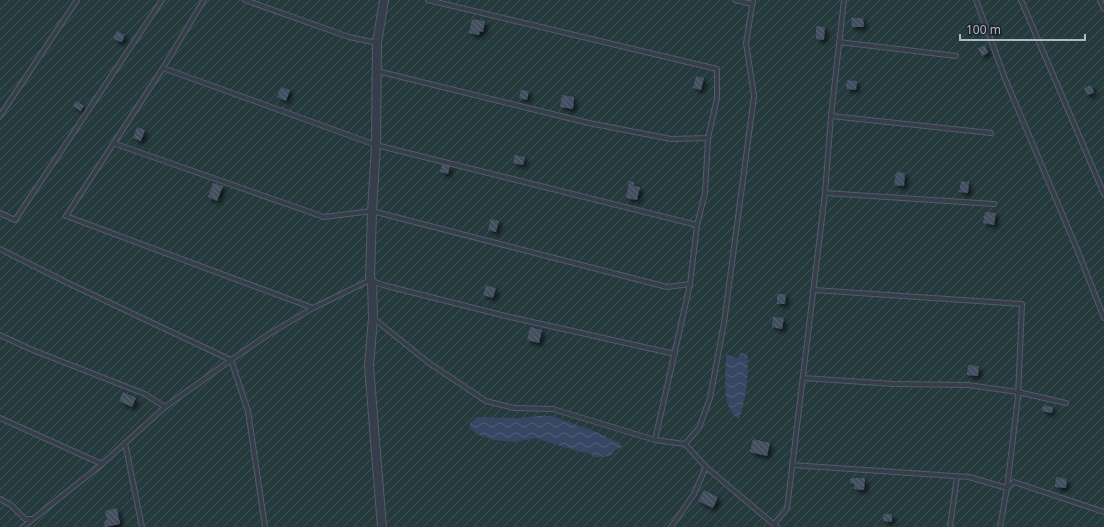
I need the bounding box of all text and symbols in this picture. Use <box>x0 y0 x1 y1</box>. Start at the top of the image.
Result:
scale bar <box>960 16 1085 42</box>
text: 100 m <box>966 21 1001 38</box>

